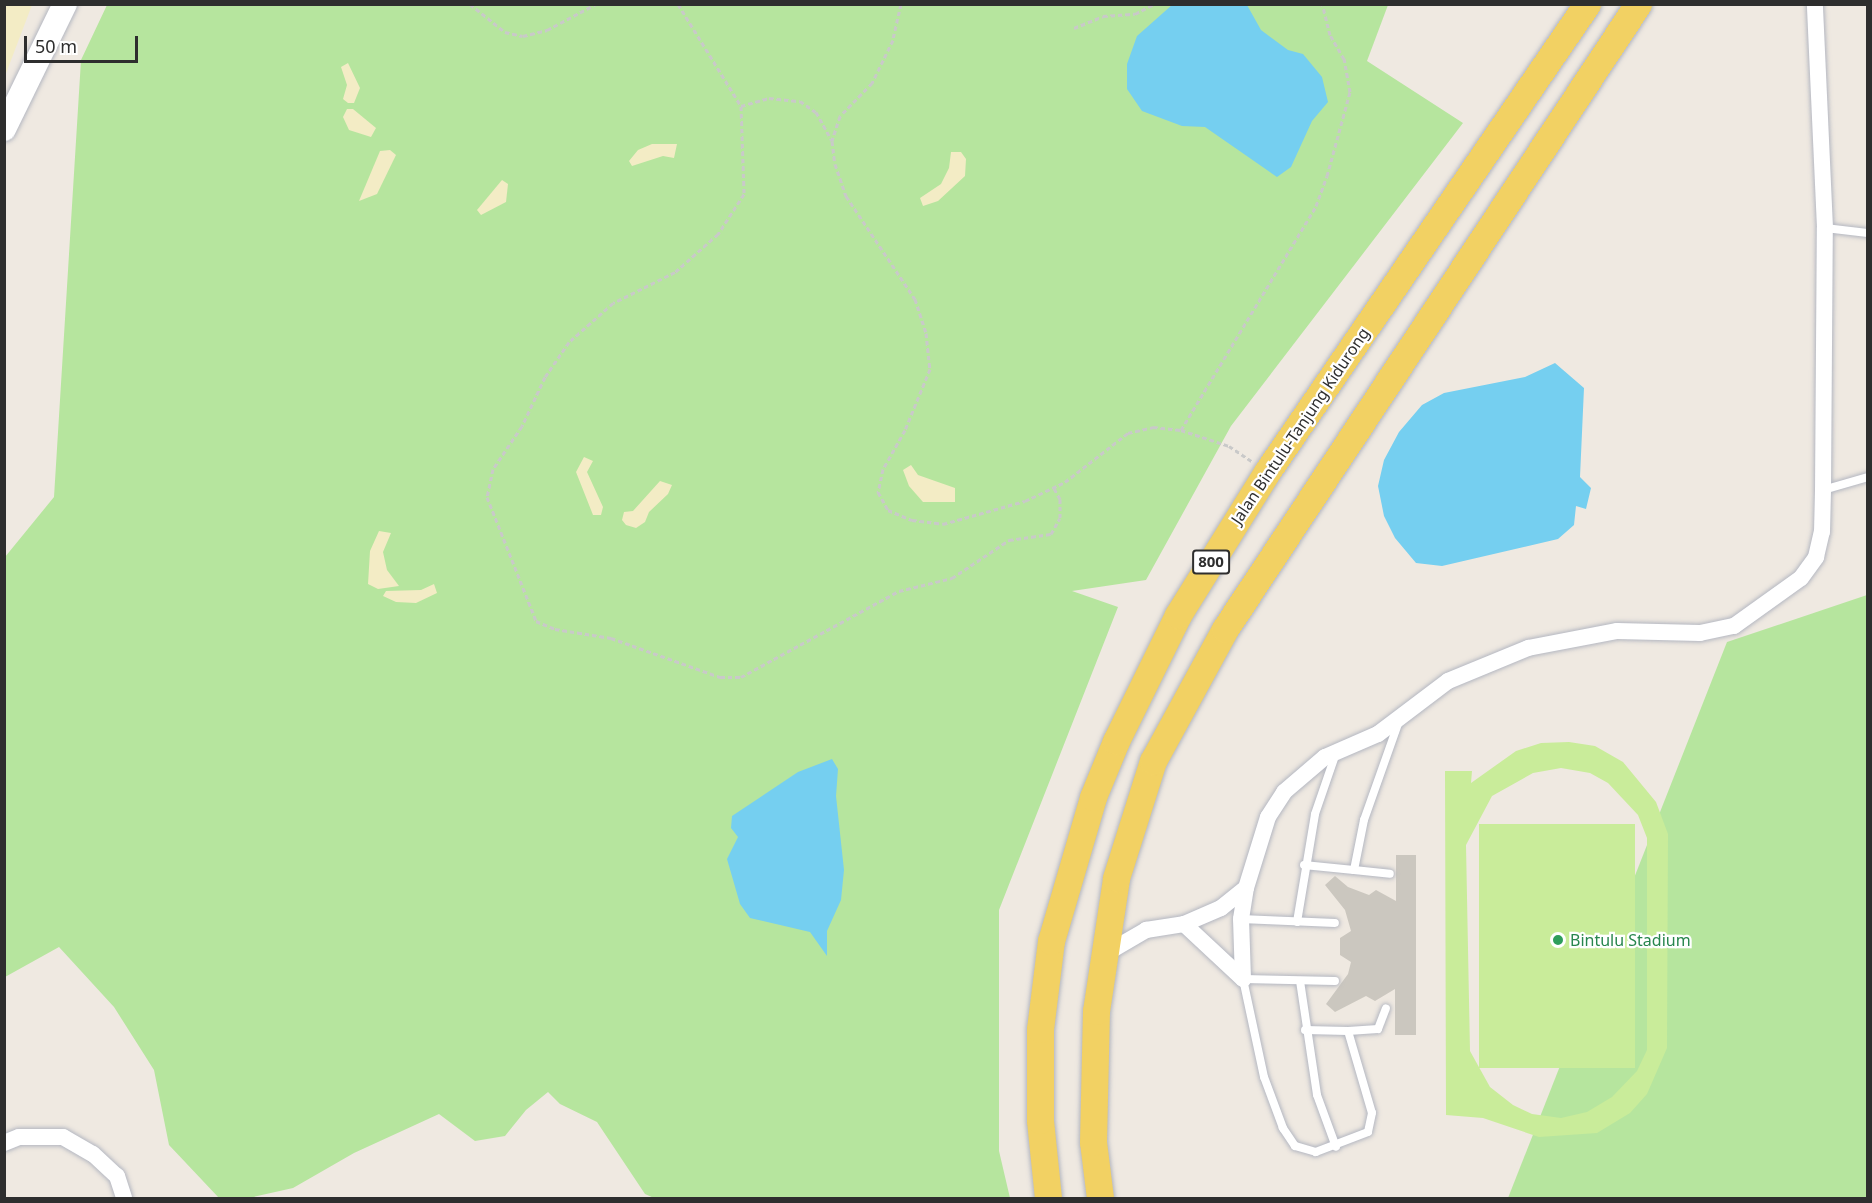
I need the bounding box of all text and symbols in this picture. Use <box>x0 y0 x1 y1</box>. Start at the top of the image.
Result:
scale bar <box>27 24 141 62</box>
text: 50 m <box>35 34 77 58</box>
street label: Jalan Bintulu-Tanjung Kidurong <box>1227 324 1373 528</box>
road number: 800 <box>1192 550 1230 574</box>
place label: Bintulu Stadium <box>1570 930 1691 950</box>
marker: Bintulu Stadium <box>1551 933 1565 947</box>

